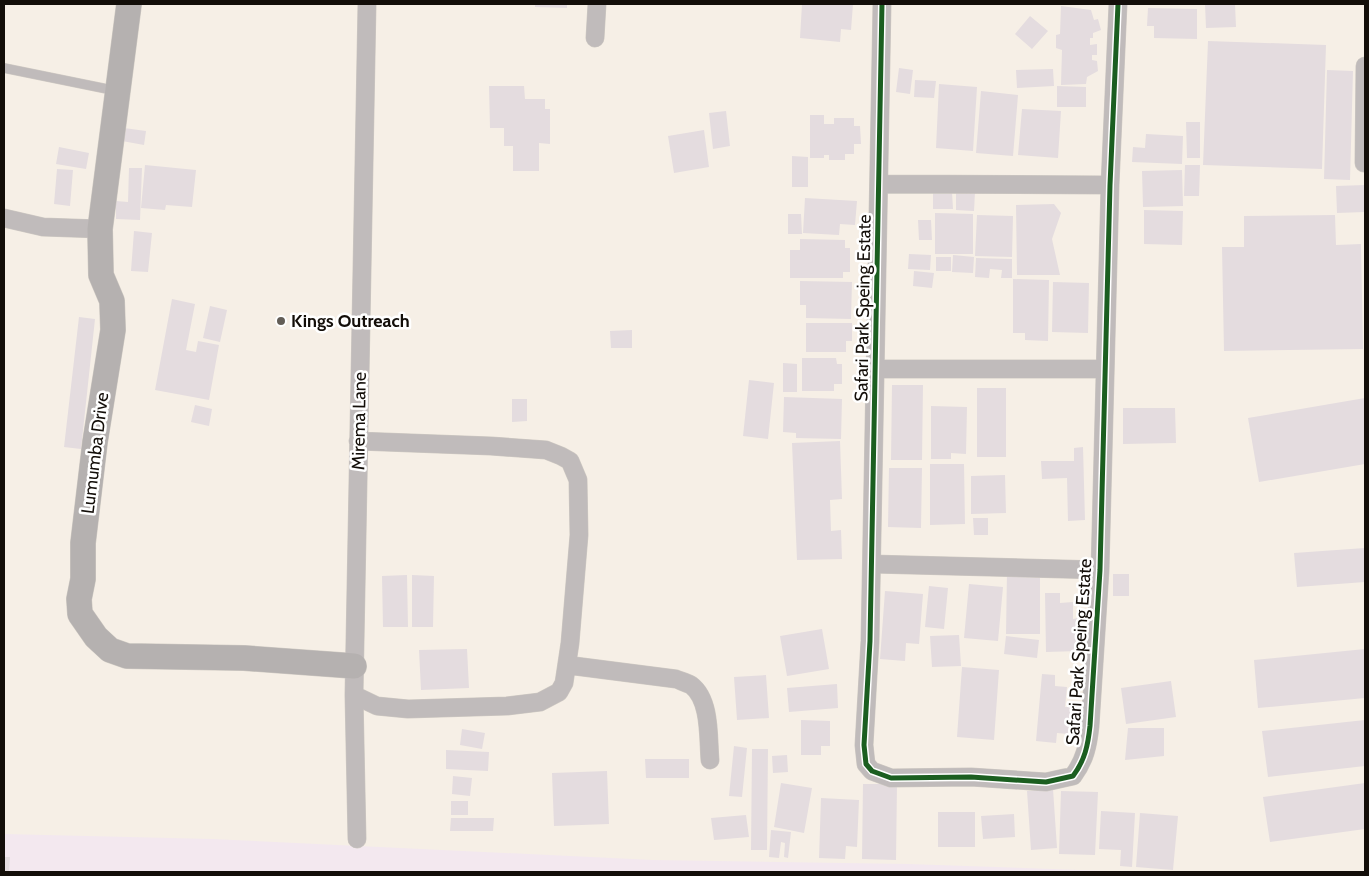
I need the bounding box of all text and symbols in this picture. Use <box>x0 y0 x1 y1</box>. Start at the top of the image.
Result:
street label: Safari Park Speing Estate <box>850 214 876 402</box>
place label: Kings Outreach <box>291 310 410 332</box>
marker: Kings Outreach <box>275 315 287 327</box>
street label: Mirema Lane <box>347 372 371 470</box>
street label: Lumumba Drive <box>77 391 113 515</box>
street label: Safari Park Speing Estate <box>1061 558 1097 746</box>

